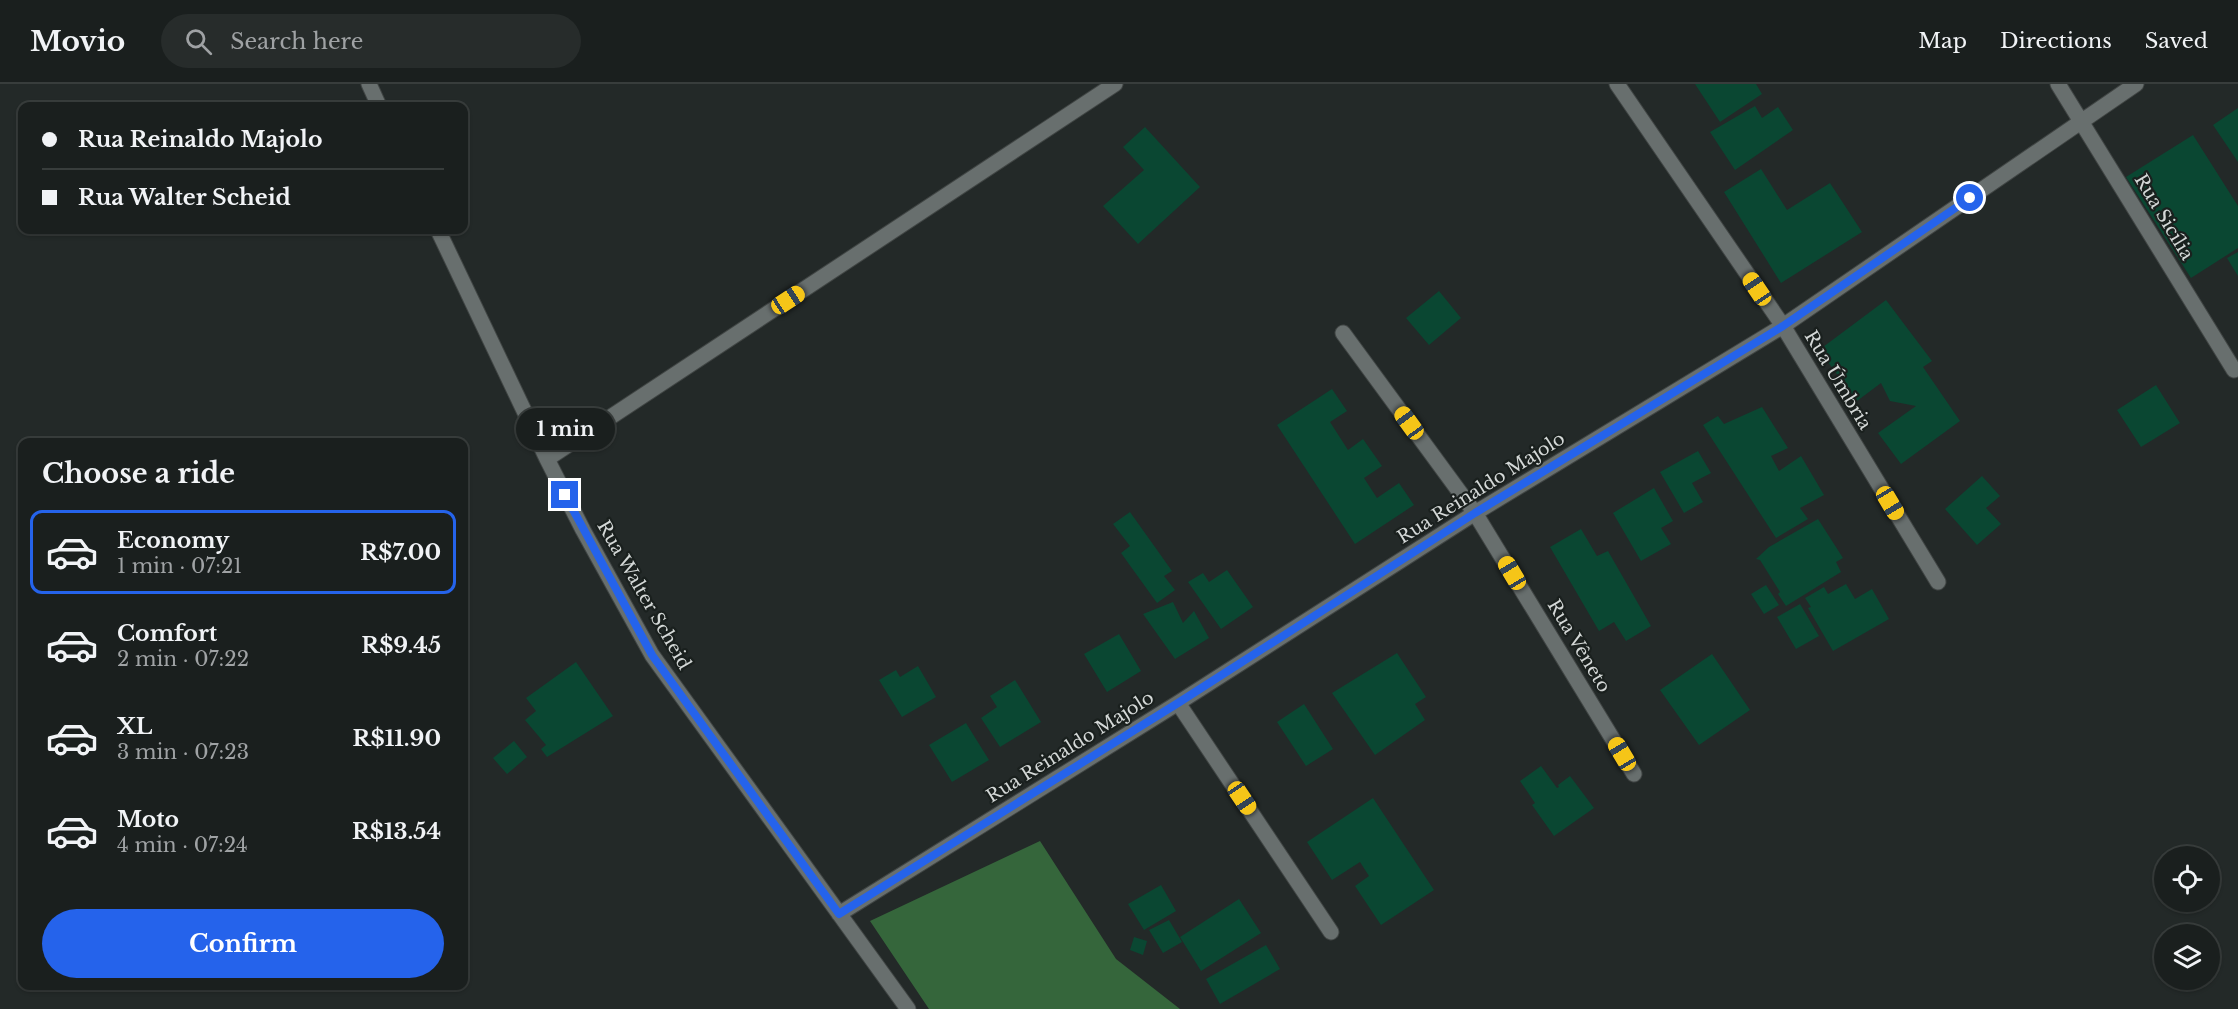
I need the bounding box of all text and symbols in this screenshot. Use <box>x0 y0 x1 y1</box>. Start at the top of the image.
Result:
search box <box>161 14 581 68</box>
text: Movio <box>30 24 125 59</box>
icon: search <box>182 25 215 58</box>
text: Search here <box>230 28 363 55</box>
text: Map <box>1918 28 1967 54</box>
text: Directions <box>2000 28 2112 54</box>
text: Saved <box>2145 28 2208 54</box>
text: Rua Reinaldo Majolo <box>78 126 322 153</box>
street label: Rua Sicília <box>2130 170 2198 264</box>
text: Rua Walter Scheid <box>78 184 291 211</box>
route start <box>1956 184 1983 211</box>
car <box>1739 269 1775 309</box>
car <box>768 283 808 317</box>
street label: Rua Úmbria <box>1800 326 1877 434</box>
car <box>1391 403 1427 443</box>
callout: 1 min <box>516 408 614 450</box>
text: 1 min <box>537 417 594 441</box>
street label: Rua Reinaldo Majolo <box>1393 427 1569 549</box>
text: Choose a ride <box>42 457 235 490</box>
route end <box>551 481 578 508</box>
car <box>1873 483 1907 523</box>
street label: Rua Walter Scheid <box>592 517 696 673</box>
icon: car <box>45 525 99 579</box>
text: Economy <box>117 527 229 554</box>
text: R$7.00 <box>360 539 441 566</box>
car <box>1495 553 1529 593</box>
text: 1 min · 07:21 <box>117 554 242 578</box>
street label: Rua Vêneto <box>1543 595 1615 697</box>
icon: car <box>45 618 99 672</box>
text: Comfort <box>117 620 217 647</box>
text: R$9.45 <box>361 632 441 659</box>
text: 2 min · 07:22 <box>117 647 249 671</box>
street label: Rua Reinaldo Majolo <box>982 686 1158 808</box>
icon: car <box>45 711 99 765</box>
text: XL <box>117 713 152 740</box>
text: R$11.90 <box>353 725 441 752</box>
car <box>1605 734 1639 774</box>
text: 3 min · 07:23 <box>117 740 249 764</box>
car <box>1224 778 1260 818</box>
icon: car <box>45 804 99 858</box>
text: Moto <box>117 806 179 833</box>
text: R$13.54 <box>352 818 441 845</box>
text: 4 min · 07:24 <box>117 833 248 857</box>
map controls <box>2154 846 2220 990</box>
button: locate <box>2154 846 2220 912</box>
button: Confirm <box>42 909 444 978</box>
button: layers <box>2154 924 2220 990</box>

